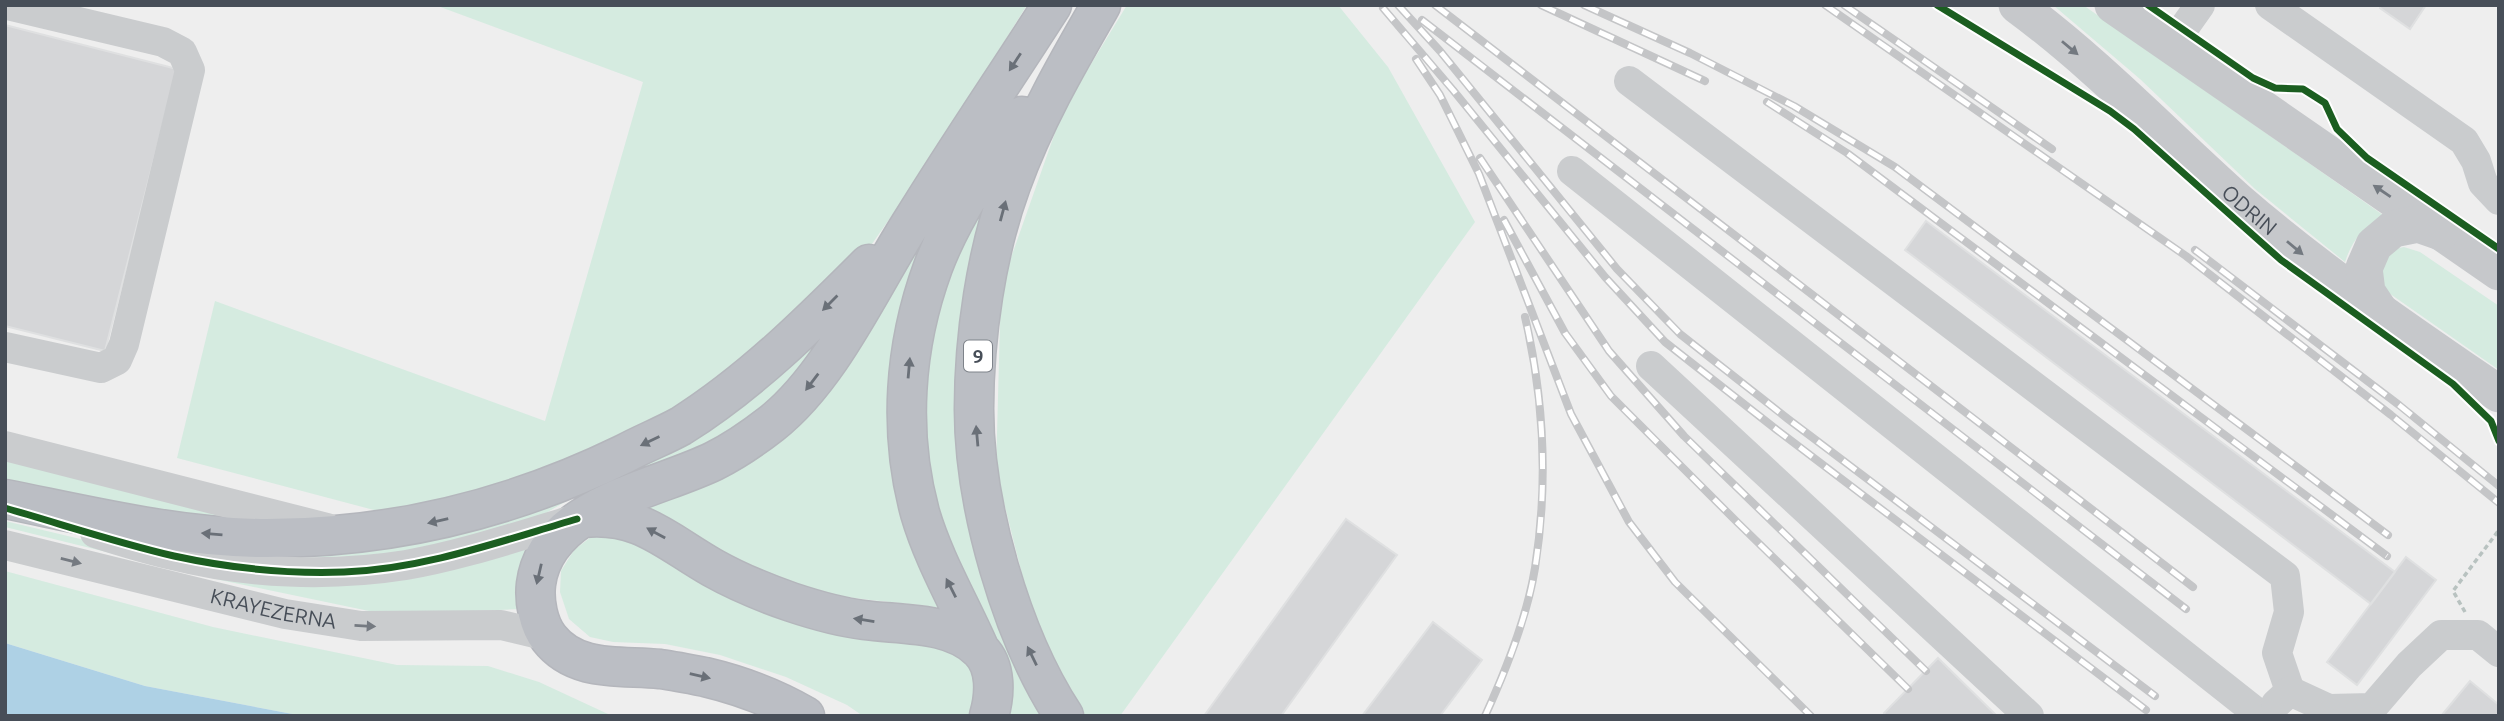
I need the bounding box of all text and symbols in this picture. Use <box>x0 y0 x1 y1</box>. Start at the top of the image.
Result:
one-way arrow <box>2062 40 2079 55</box>
one-way arrow <box>1009 53 1022 72</box>
street label: ODRIN <box>2217 179 2282 240</box>
one-way arrow <box>2373 184 2391 198</box>
one-way arrow <box>998 200 1009 222</box>
one-way arrow <box>2285 241 2303 256</box>
one-way arrow <box>822 295 839 311</box>
road number: 9 <box>964 340 992 372</box>
one-way arrow <box>904 357 915 379</box>
one-way arrow <box>805 373 819 391</box>
one-way arrow <box>971 425 982 447</box>
one-way arrow <box>640 435 660 446</box>
one-way arrow <box>427 515 449 526</box>
one-way arrow <box>647 527 666 539</box>
one-way arrow <box>200 528 222 539</box>
one-way arrow <box>61 556 83 567</box>
one-way arrow <box>533 563 544 585</box>
one-way arrow <box>945 578 957 598</box>
street label: KRAYEZERNA <box>208 583 338 633</box>
one-way arrow <box>853 614 875 625</box>
one-way arrow <box>354 620 376 631</box>
one-way arrow <box>1026 645 1037 666</box>
one-way arrow <box>689 671 711 682</box>

